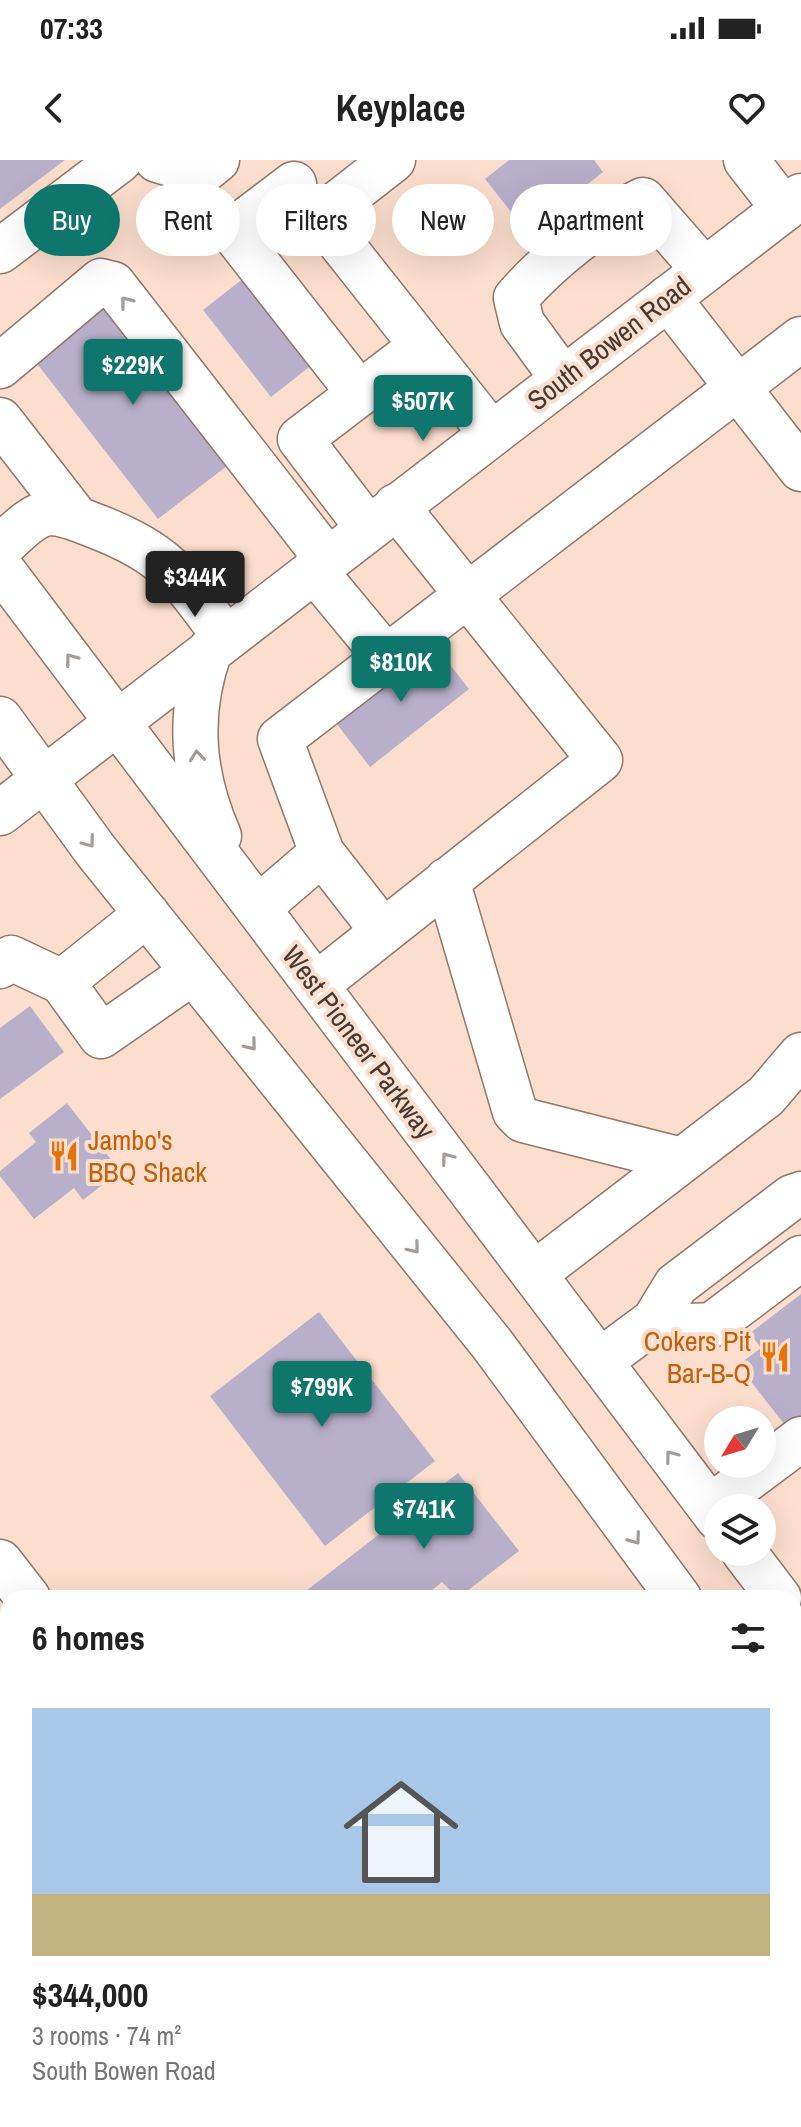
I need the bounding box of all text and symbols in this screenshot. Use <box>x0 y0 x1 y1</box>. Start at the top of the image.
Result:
text: 07:33 <box>40 8 103 48</box>
text: Keyplace <box>336 84 465 132</box>
icon: back <box>32 86 76 130</box>
icon: heart <box>725 86 769 130</box>
chip: Buy <box>24 184 120 256</box>
chip: Rent <box>136 184 240 256</box>
chip: Filters <box>256 184 376 256</box>
chip: New <box>392 184 494 256</box>
chip: Apartment <box>510 184 672 256</box>
street label: South Bowen Road <box>519 267 699 419</box>
one-way arrow <box>122 296 136 311</box>
pin: $229K <box>77 339 189 407</box>
text: $229K <box>102 347 164 382</box>
pin: $507K <box>367 375 479 443</box>
text: $507K <box>392 383 454 418</box>
pin: $344K <box>139 551 251 619</box>
text: $344K <box>164 559 226 594</box>
pin: $810K <box>345 636 457 704</box>
text: $810K <box>370 644 432 679</box>
one-way arrow <box>66 653 80 668</box>
one-way arrow <box>189 749 206 762</box>
one-way arrow <box>80 833 94 847</box>
street label: West Pioneer Parkway <box>274 937 445 1147</box>
one-way arrow <box>242 1036 256 1051</box>
place label: Jambo's BBQ Shack <box>88 1121 207 1191</box>
restaurant icon: Jambo's BBQ Shack <box>47 1139 81 1173</box>
one-way arrow <box>442 1153 457 1167</box>
one-way arrow <box>404 1239 419 1253</box>
place label: Cokers Pit Bar-B-Q <box>644 1322 751 1392</box>
restaurant icon: Cokers Pit Bar-B-Q <box>758 1340 792 1374</box>
pin: $799K <box>266 1361 378 1429</box>
text: $799K <box>291 1369 353 1404</box>
north arrow <box>704 1406 776 1478</box>
map controls <box>704 1406 776 1566</box>
one-way arrow <box>666 1450 681 1464</box>
pin: $741K <box>368 1483 480 1551</box>
text: $741K <box>393 1491 455 1526</box>
button: layers <box>704 1494 776 1566</box>
one-way arrow <box>626 1530 640 1544</box>
text: 6 homes <box>32 1615 145 1661</box>
icon: filters <box>726 1616 770 1660</box>
icon: home <box>329 1760 473 1904</box>
text: $344,000 <box>32 1972 148 2018</box>
text: 3 rooms · 74 m² <box>32 2018 181 2053</box>
text: South Bowen Road <box>32 2053 216 2088</box>

